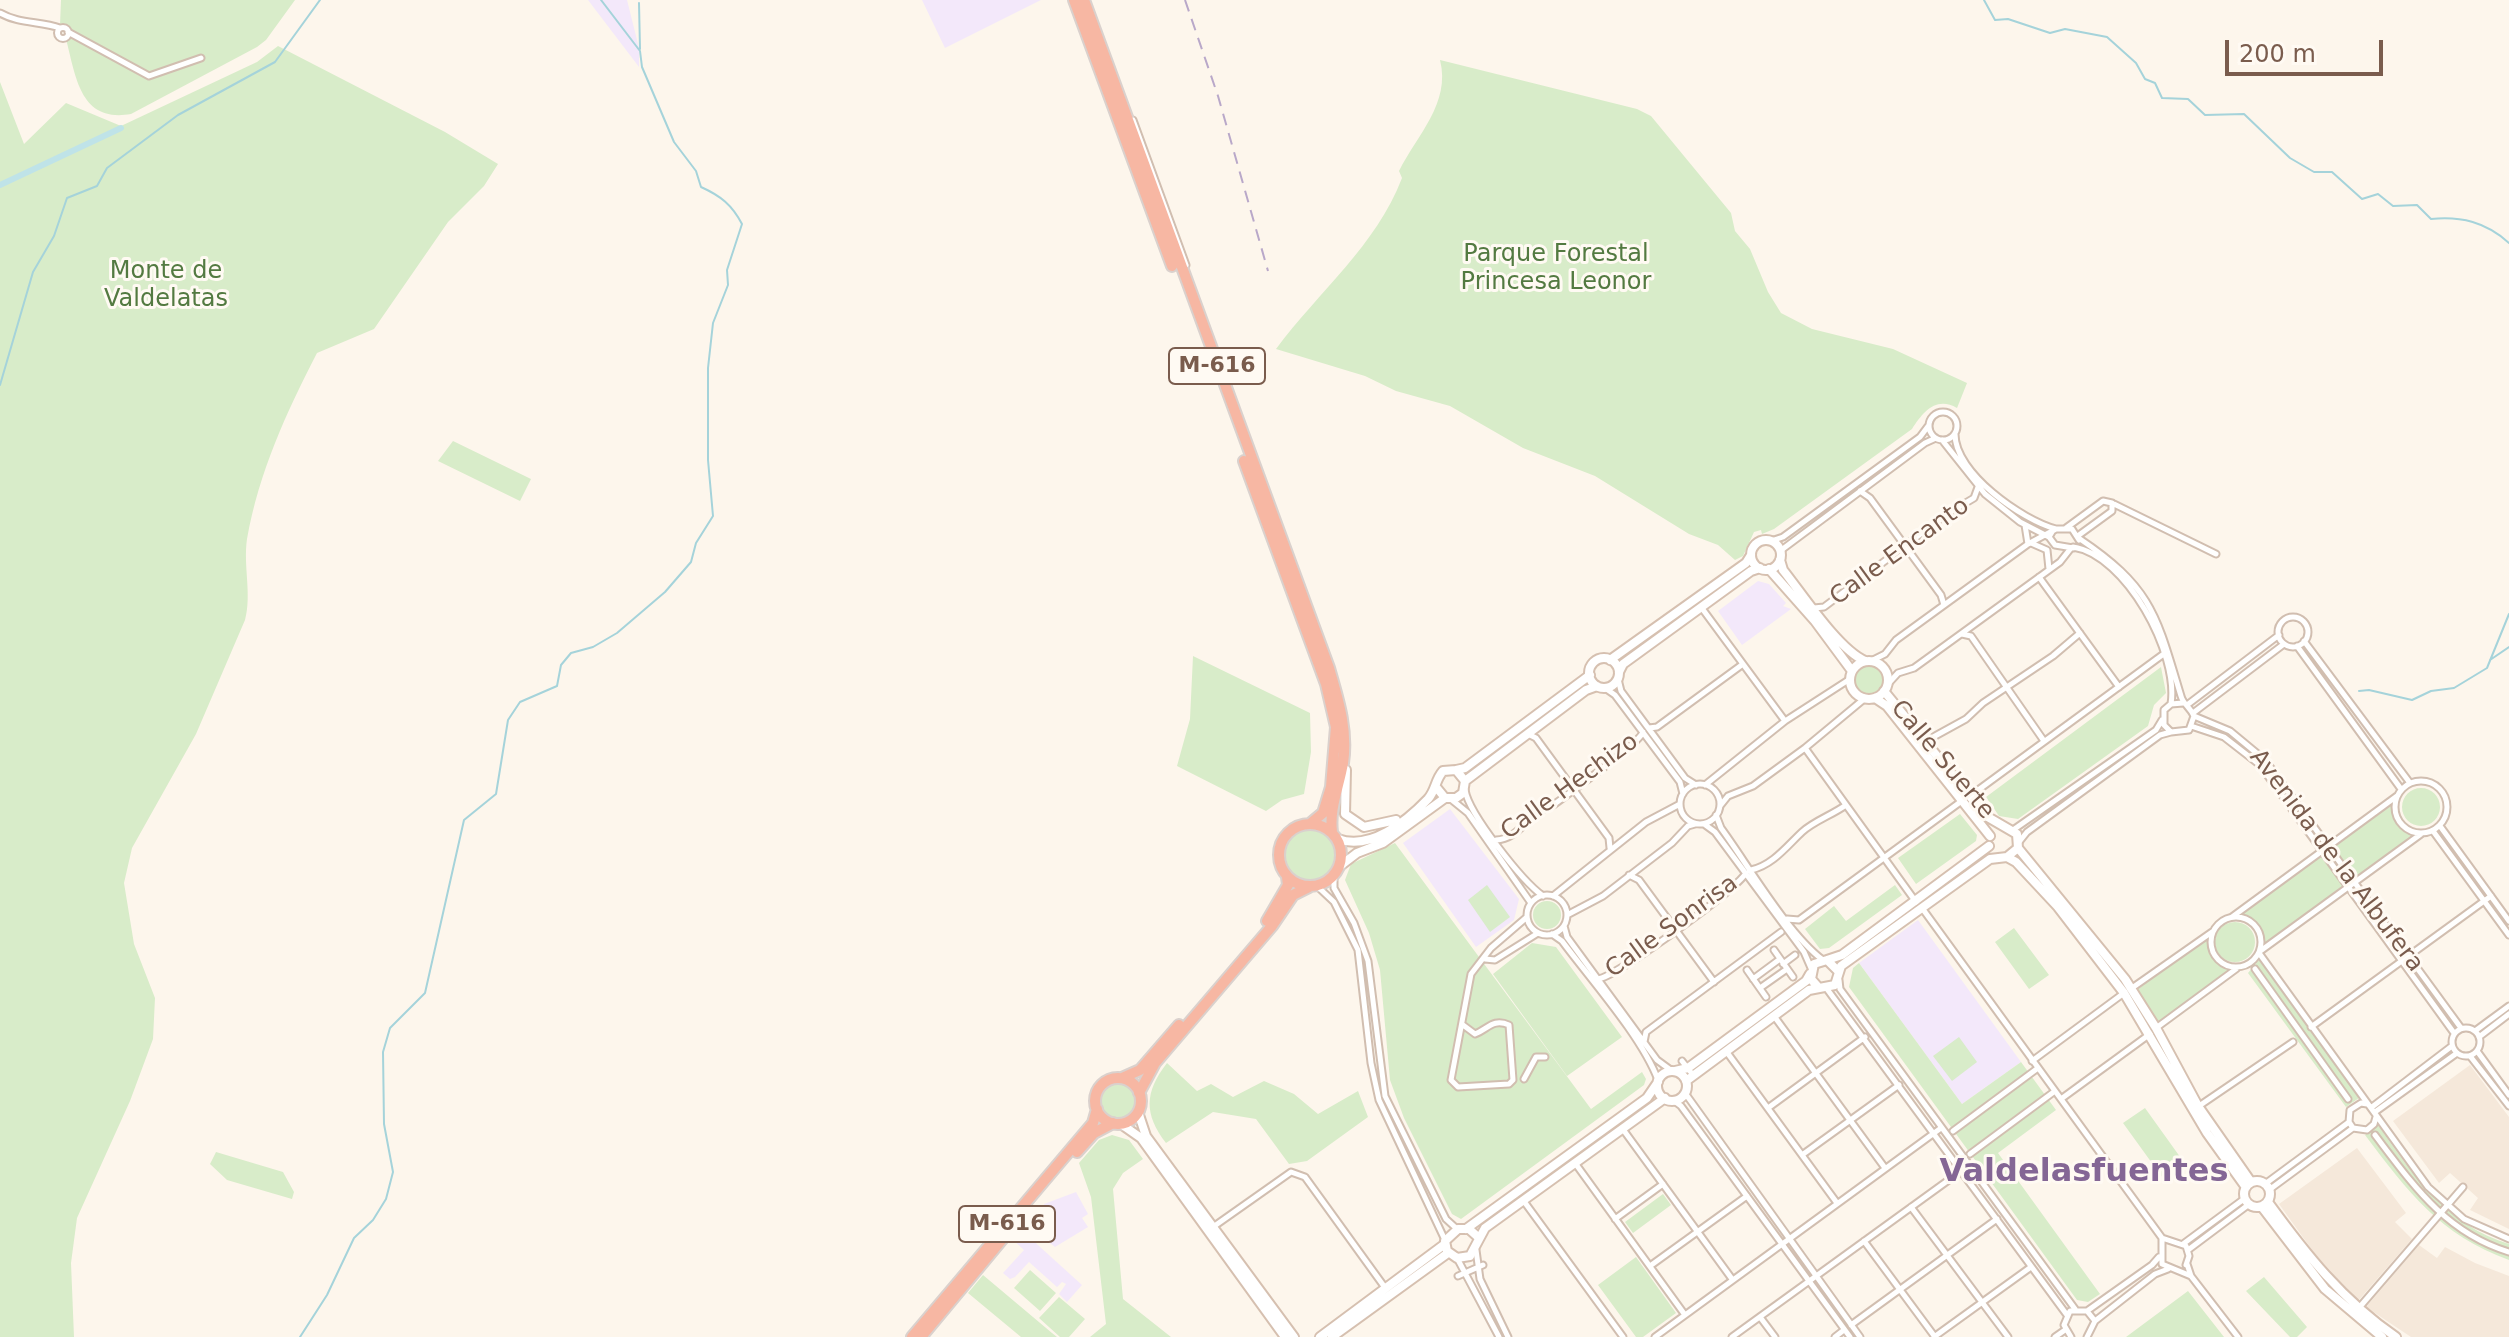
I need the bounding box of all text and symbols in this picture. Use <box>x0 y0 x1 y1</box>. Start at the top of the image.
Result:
scale bar <box>2229 24 2387 74</box>
text: 200 m <box>2239 40 2316 68</box>
park label: Parque Forestal Princesa Leonor <box>1461 241 1651 297</box>
park label: Monte de Valdelatas <box>104 258 228 314</box>
road number: M-616 <box>1169 348 1265 384</box>
street label: Calle Encanto <box>1825 492 1975 612</box>
street label: Calle Suerte <box>1884 695 2000 825</box>
street label: Calle Hechizo <box>1496 728 1644 846</box>
street label: Avenida de la Albufera <box>2243 744 2429 978</box>
street label: Calle Sonrisa <box>1600 869 1744 985</box>
district label: Valdelasfuentes <box>1939 1154 2229 1192</box>
road number: M-616 <box>959 1206 1055 1242</box>

